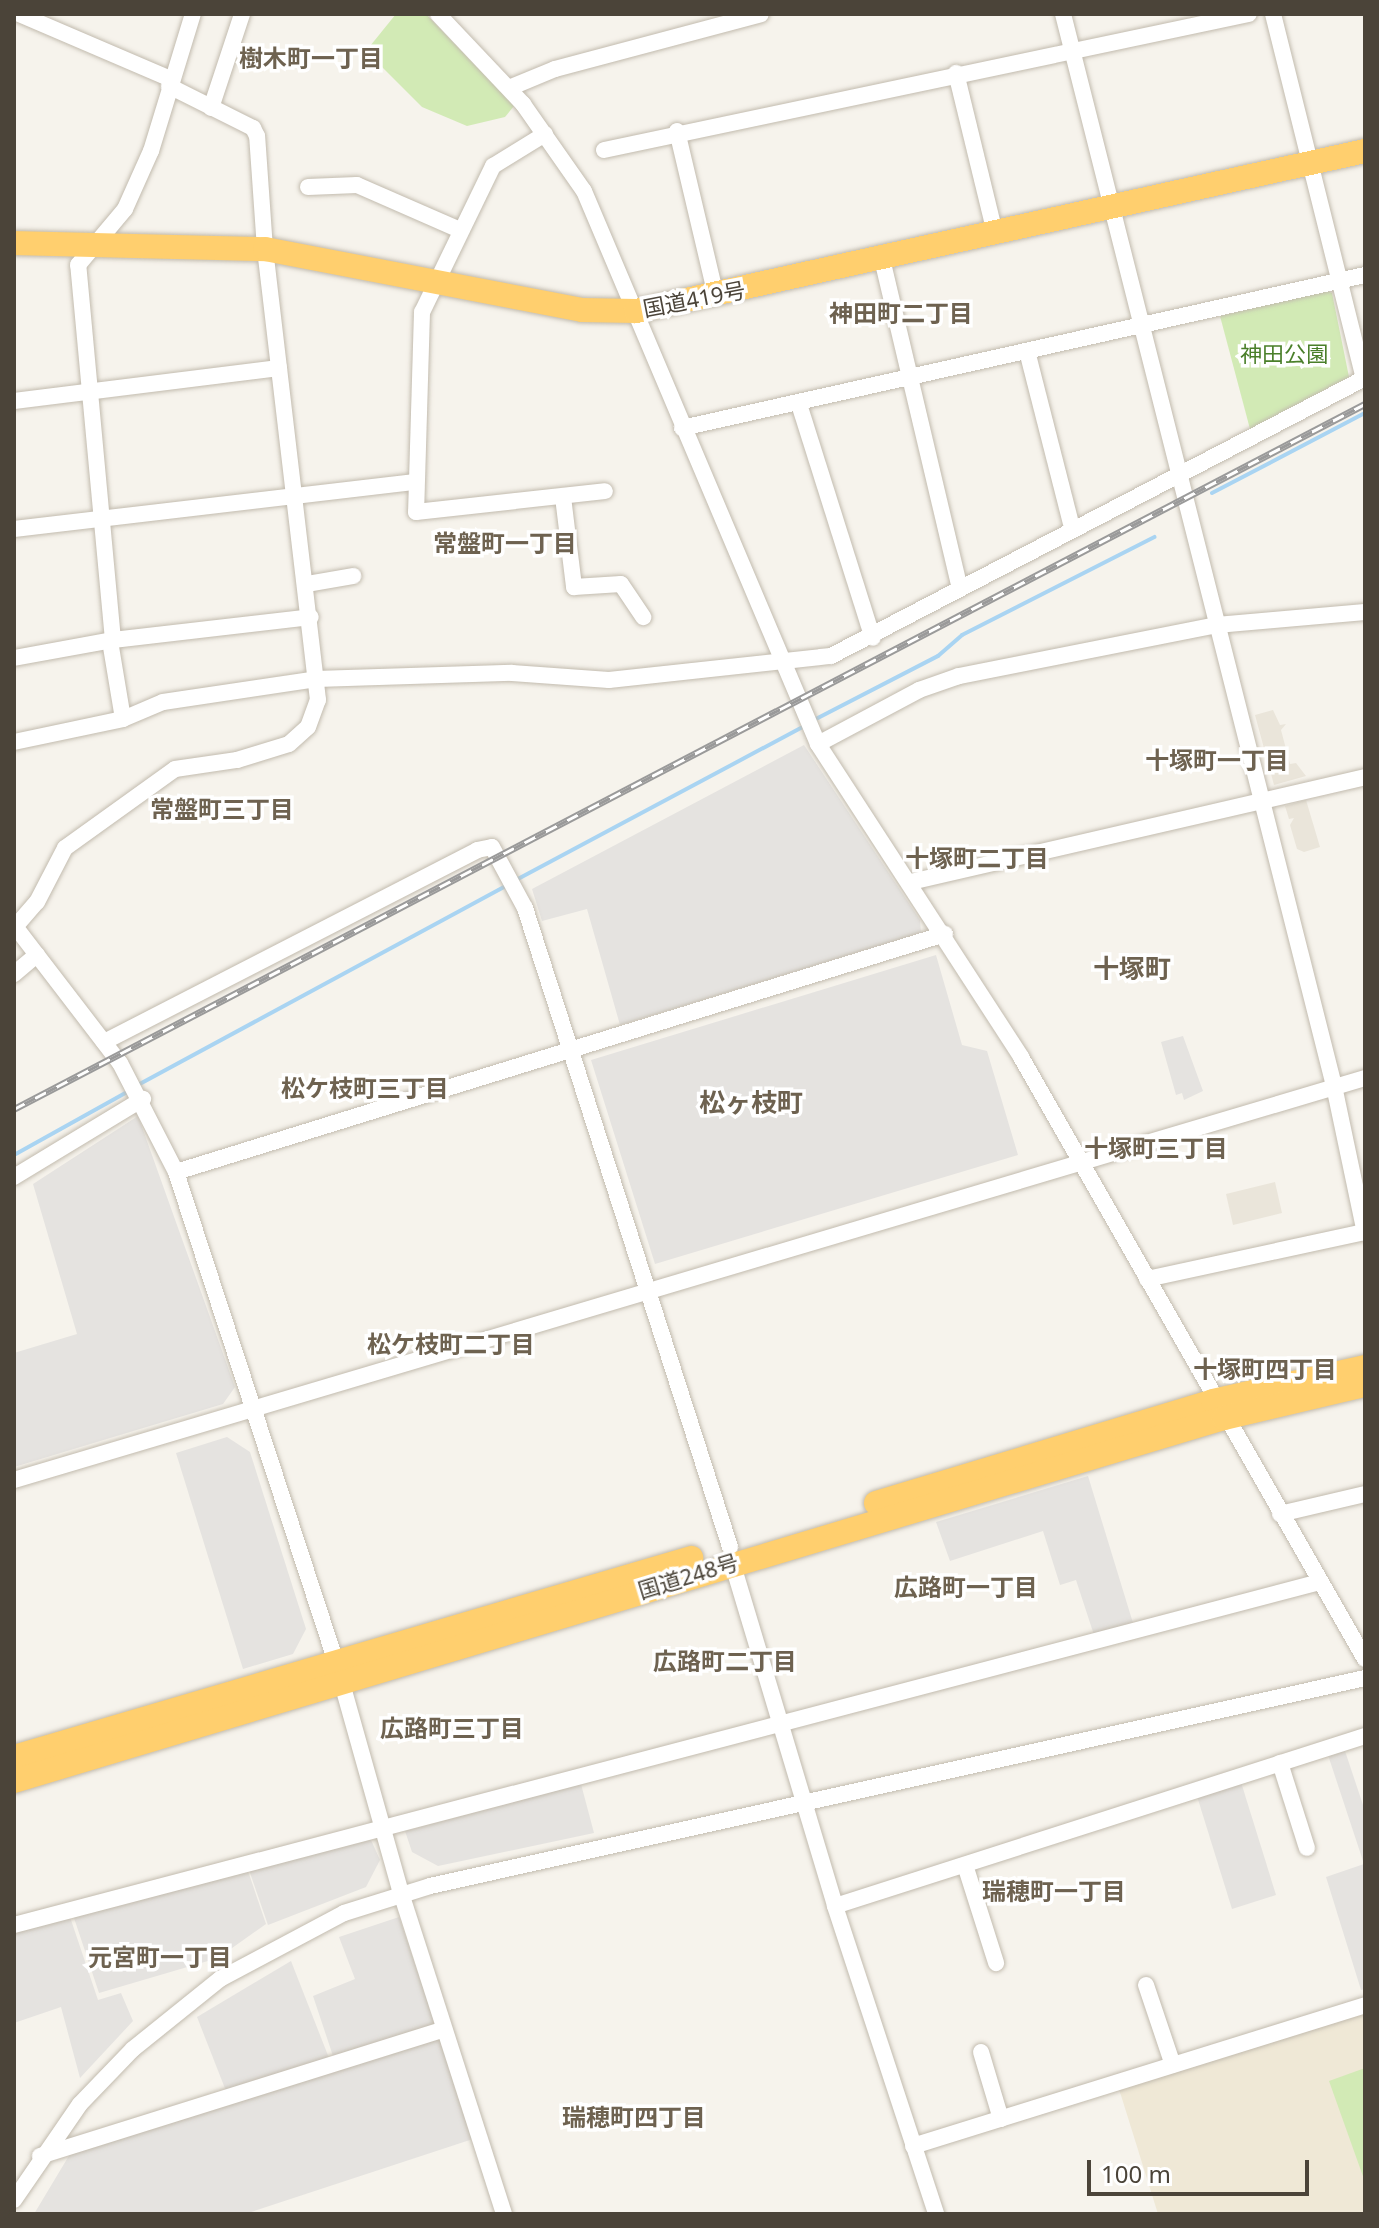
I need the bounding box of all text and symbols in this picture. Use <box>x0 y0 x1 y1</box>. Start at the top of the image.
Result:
district label: 樹木町一丁目 <box>239 44 383 72</box>
street label: 国道419号 <box>641 276 747 322</box>
district label: 神田町二丁目 <box>829 299 973 327</box>
park label: 神田公園 <box>1240 341 1328 367</box>
district label: 常盤町一丁目 <box>433 529 577 557</box>
district label: 十塚町一丁目 <box>1145 746 1289 774</box>
district label: 常盤町三丁目 <box>150 795 294 823</box>
district label: 十塚町二丁目 <box>905 844 1049 872</box>
district label: 十塚町 <box>1093 953 1171 985</box>
district label: 松ケ枝町三丁目 <box>281 1074 449 1102</box>
district label: 松ヶ枝町 <box>699 1087 803 1119</box>
district label: 十塚町三丁目 <box>1084 1134 1228 1162</box>
district label: 松ケ枝町二丁目 <box>367 1330 535 1358</box>
district label: 十塚町四丁目 <box>1193 1355 1337 1383</box>
street label: 国道248号 <box>635 1548 741 1604</box>
district label: 広路町一丁目 <box>894 1573 1038 1601</box>
district label: 広路町二丁目 <box>653 1647 797 1675</box>
district label: 広路町三丁目 <box>380 1714 524 1742</box>
district label: 瑞穂町一丁目 <box>982 1877 1126 1905</box>
district label: 元宮町一丁目 <box>88 1943 232 1971</box>
district label: 瑞穂町四丁目 <box>562 2103 706 2131</box>
scale bar <box>1091 2144 1313 2194</box>
text: 100 m <box>1101 2157 1171 2190</box>

